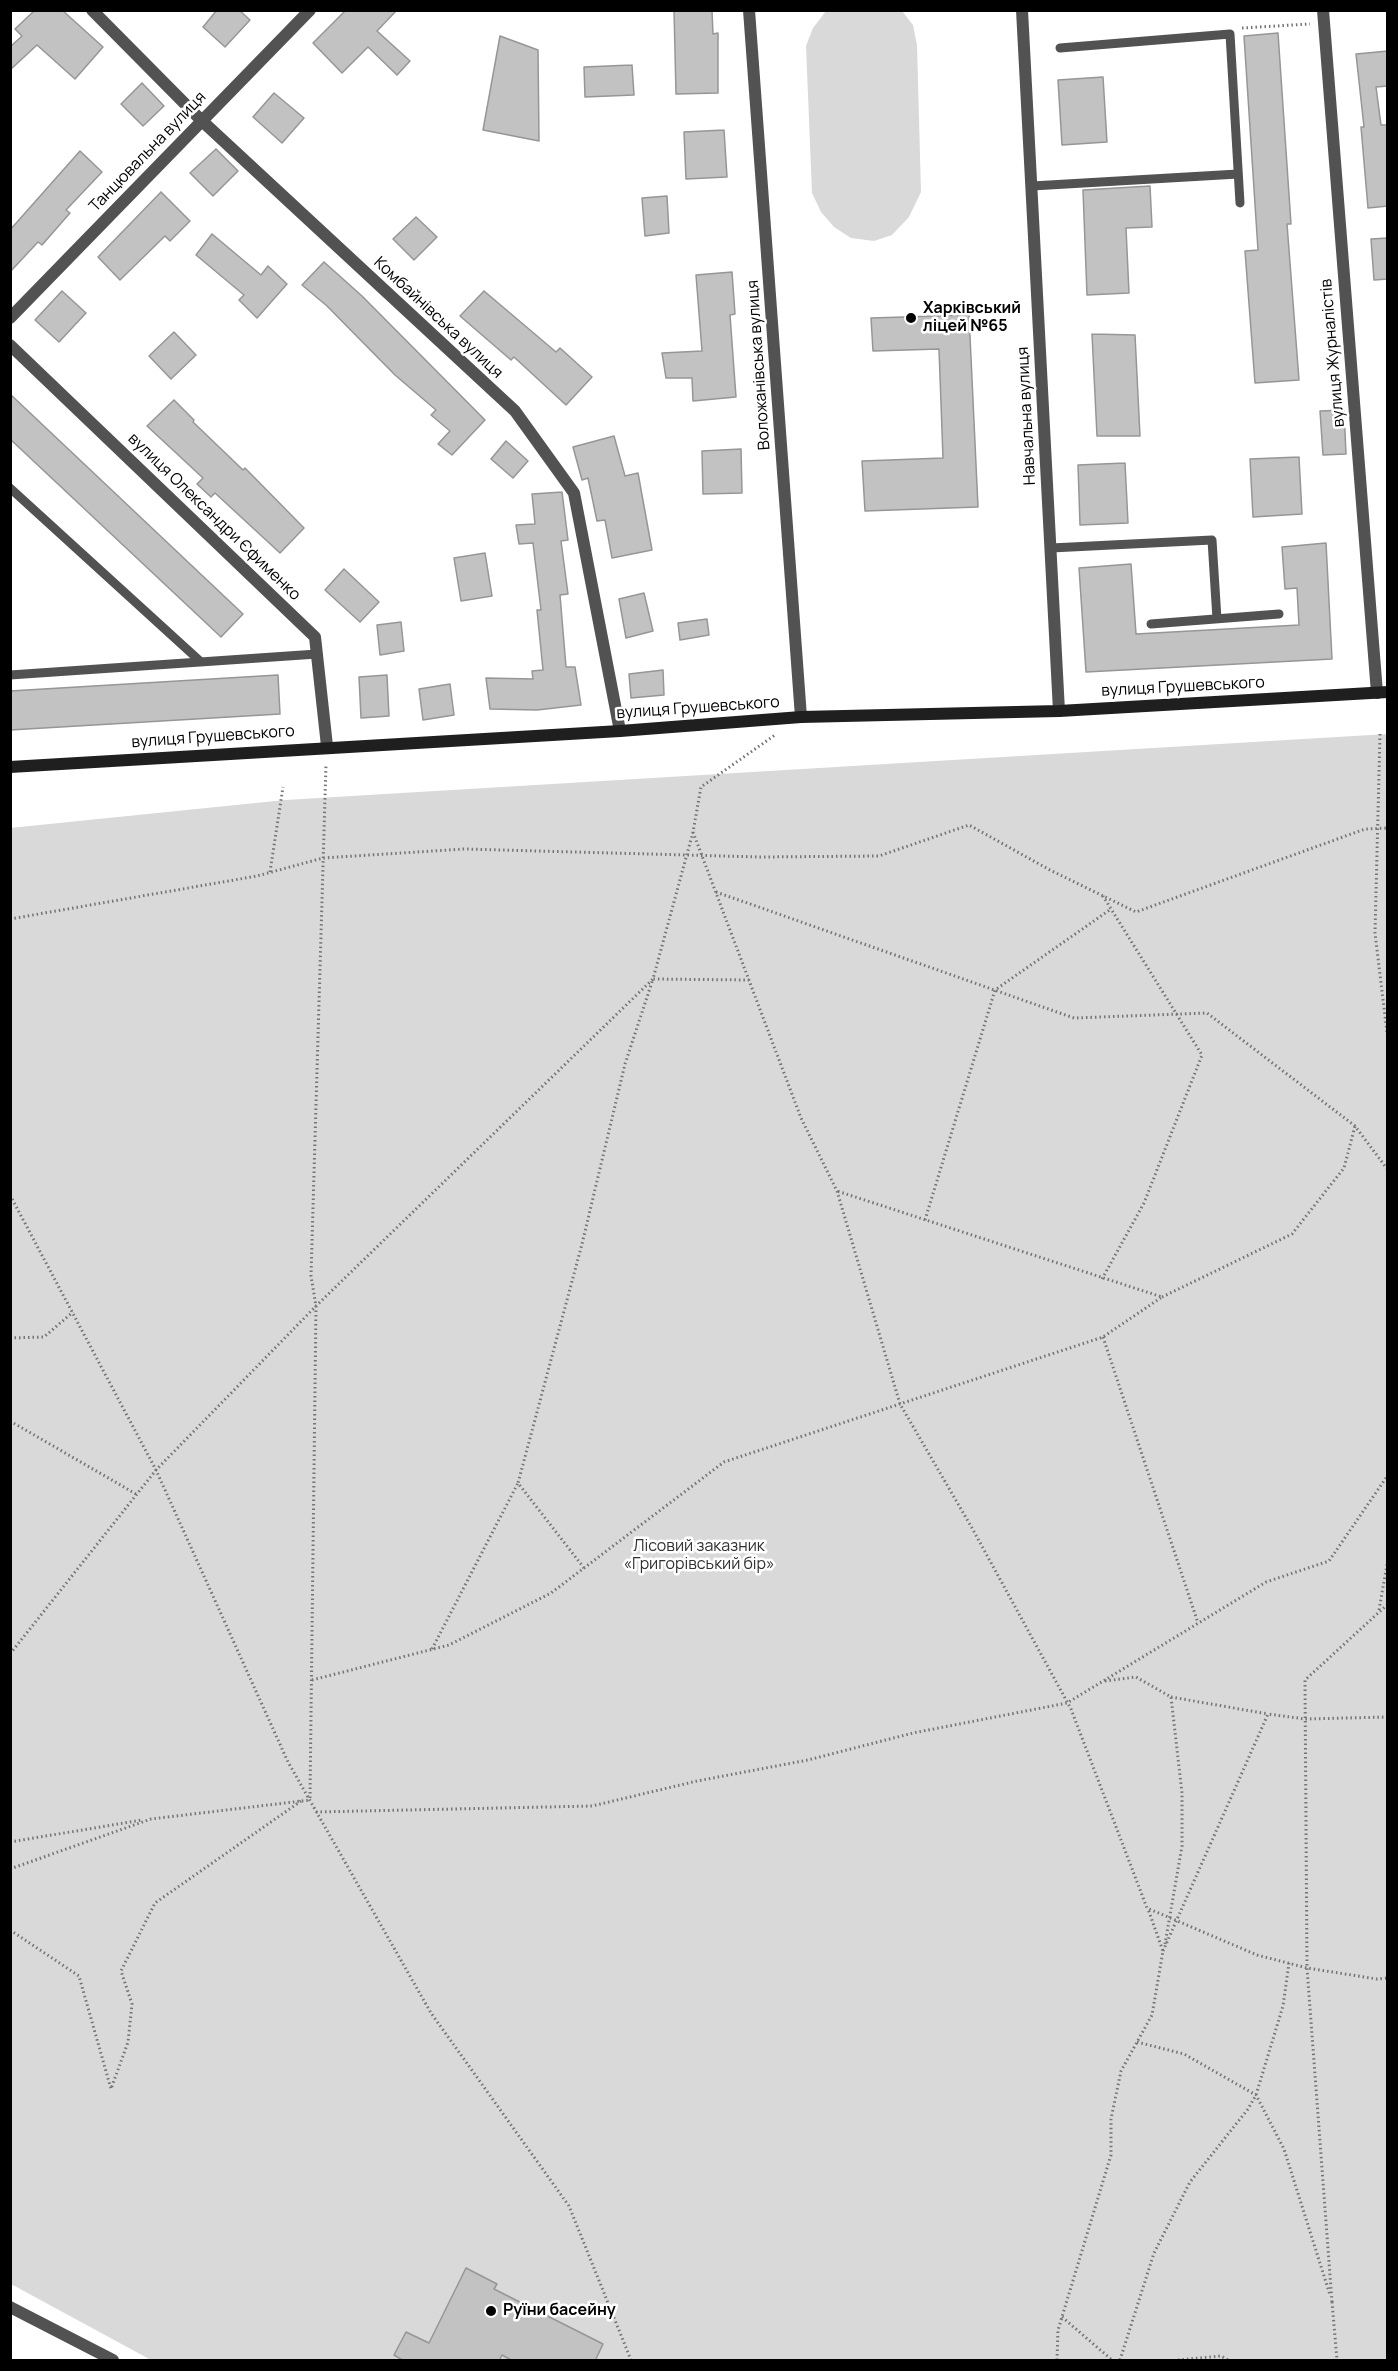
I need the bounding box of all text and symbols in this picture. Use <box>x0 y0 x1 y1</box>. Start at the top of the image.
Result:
street label: Танцювальна вулиця <box>86 88 210 216</box>
street label: Комбайнівська вулиця <box>369 253 507 383</box>
street label: вулиця Журналістів <box>1317 278 1349 428</box>
street label: Воложанівська вулиця <box>743 279 775 451</box>
place label: Харківський ліцей №65 <box>923 299 1021 337</box>
marker: Харківський ліцей №65 <box>904 311 918 325</box>
street label: Навчальна вулиця <box>1014 346 1040 486</box>
street label: вулиця Олександри Єфименко <box>124 429 304 605</box>
street label: вулиця Грушевського <box>1101 673 1265 701</box>
street label: вулиця Грушевського <box>616 693 780 723</box>
street label: вулиця Грушевського <box>131 722 295 752</box>
park label: Лісовий заказник «Григорівський бір» <box>623 1537 775 1575</box>
place label: Руїни басейну <box>503 2301 616 2321</box>
marker: Руїни басейну <box>484 2304 498 2318</box>

